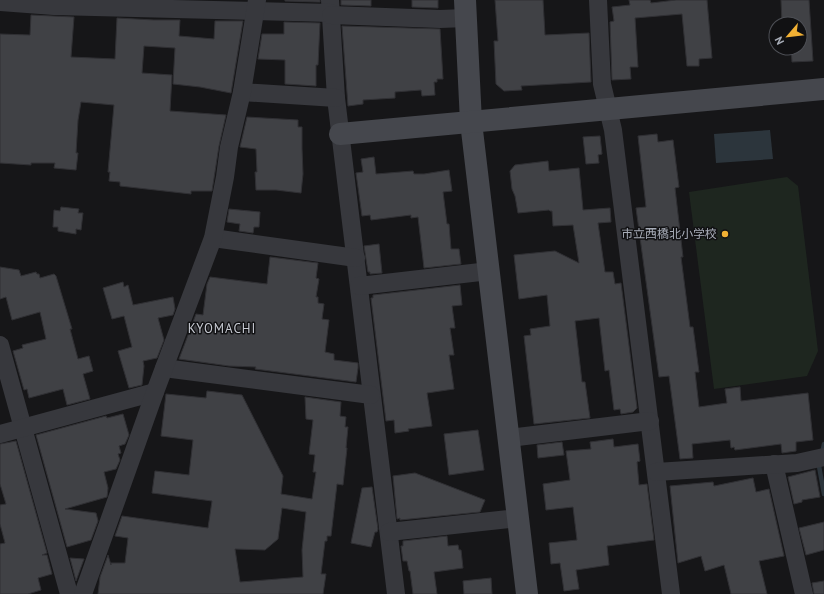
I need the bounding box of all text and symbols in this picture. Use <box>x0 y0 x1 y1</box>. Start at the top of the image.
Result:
north arrow <box>768 16 808 56</box>
text: N <box>771 34 787 47</box>
place label: 市立西橋北小学校 <box>621 226 717 241</box>
marker: 市立西橋北小学校 <box>720 229 730 239</box>
district label: KYOMACHI <box>188 320 256 337</box>

